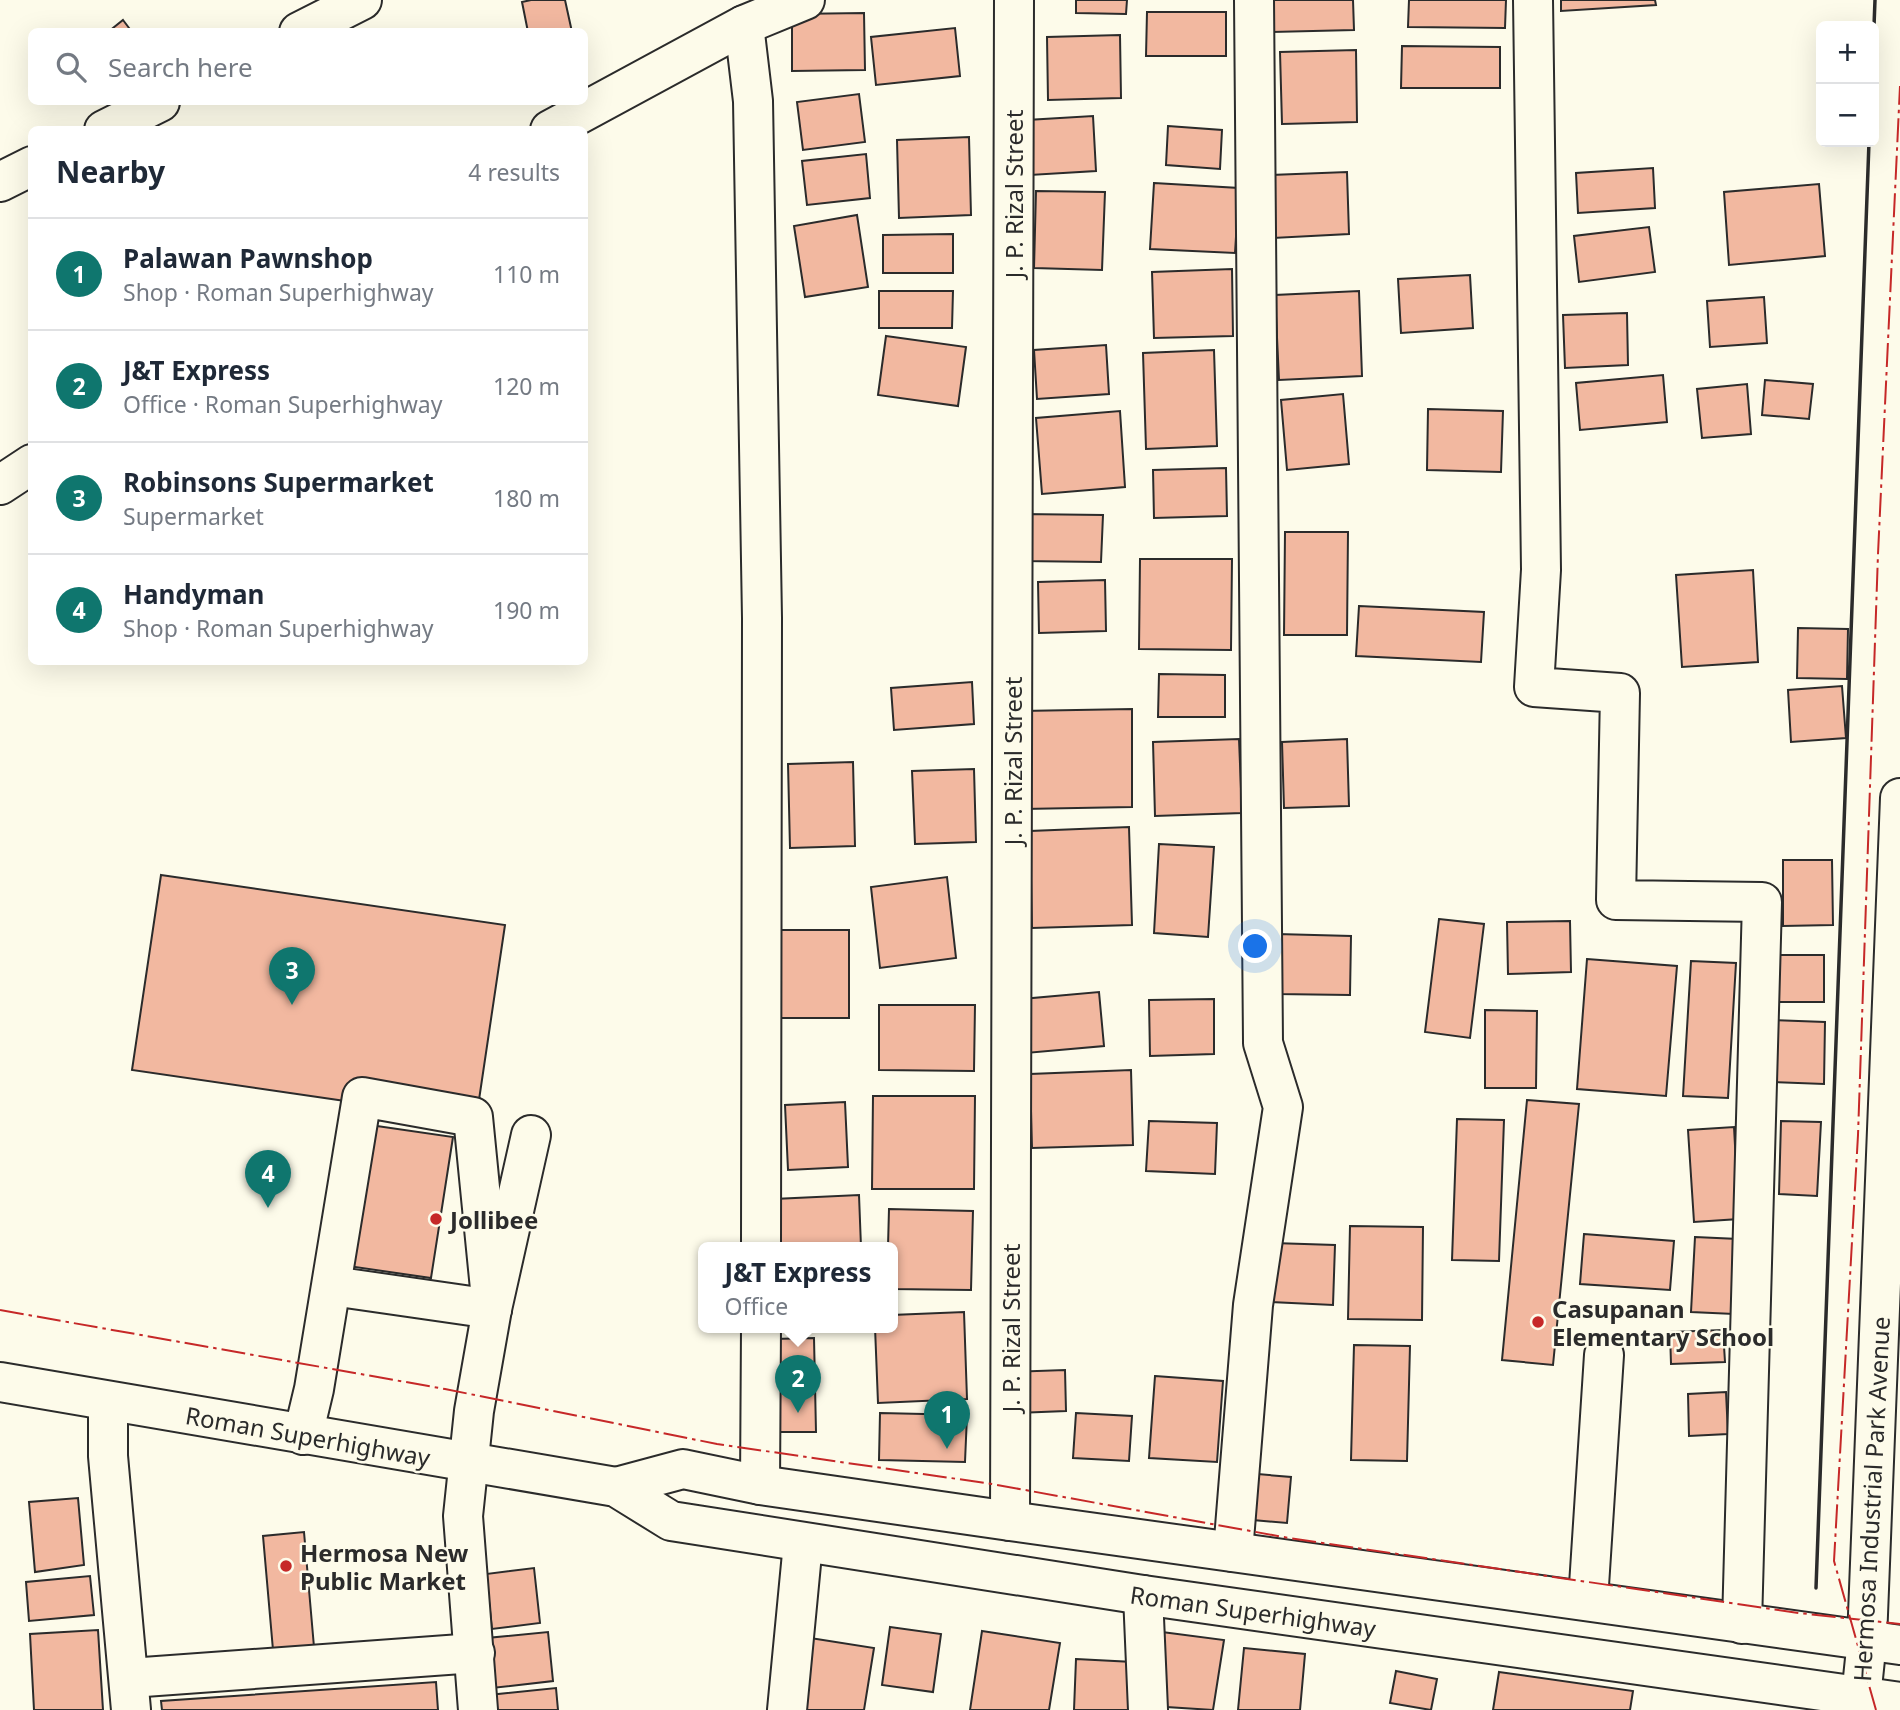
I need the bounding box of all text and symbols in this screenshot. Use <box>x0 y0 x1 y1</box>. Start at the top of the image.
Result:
map controls <box>1816 21 1879 147</box>
button: + <box>1816 21 1879 84</box>
search box <box>28 28 588 105</box>
icon: search <box>52 48 90 86</box>
text: Search here <box>108 49 253 85</box>
button: − <box>1816 84 1879 147</box>
street label: J. P. Rizal Street <box>997 109 1030 280</box>
text: Nearby <box>56 151 165 192</box>
text: 4 results <box>468 156 560 188</box>
text: Palawan Pawnshop <box>123 240 373 276</box>
text: 1 <box>72 258 86 290</box>
text: 110 m <box>493 258 560 290</box>
text: Shop · Roman Superhighway <box>123 276 434 308</box>
text: J&T Express <box>123 352 270 388</box>
text: 2 <box>72 370 86 402</box>
text: 120 m <box>493 370 560 402</box>
text: Office · Roman Superhighway <box>123 388 442 420</box>
text: Robinsons Supermarket <box>123 464 434 500</box>
text: 3 <box>72 482 86 514</box>
text: 180 m <box>493 482 560 514</box>
text: Supermarket <box>123 500 264 532</box>
text: Handyman <box>123 576 264 612</box>
text: 4 <box>72 594 86 626</box>
text: 190 m <box>493 594 560 626</box>
text: Shop · Roman Superhighway <box>123 612 434 644</box>
street label: J. P. Rizal Street <box>996 676 1029 847</box>
your location <box>1238 929 1272 963</box>
pin: 3 <box>269 947 315 1005</box>
pin: 4 <box>245 1150 291 1208</box>
place label: Jollibee <box>448 1203 538 1236</box>
marker: Jollibee <box>428 1211 444 1227</box>
popup <box>698 1242 898 1333</box>
street label: J. P. Rizal Street <box>994 1243 1027 1414</box>
text: J&T Express <box>724 1254 872 1290</box>
text: Office <box>724 1290 788 1322</box>
place label: Casupanan Elementary School <box>1552 1292 1774 1353</box>
marker: Casupanan Elementary School <box>1530 1314 1546 1330</box>
street label: Hermosa Industrial Park Avenue <box>1845 1316 1897 1682</box>
pin: 2 <box>775 1355 821 1413</box>
pin: 1 <box>924 1391 970 1449</box>
street label: Roman Superhighway <box>183 1398 434 1474</box>
place label: Hermosa New Public Market <box>300 1536 469 1597</box>
marker: Hermosa New Public Market <box>278 1558 294 1574</box>
street label: Roman Superhighway <box>1128 1577 1379 1645</box>

